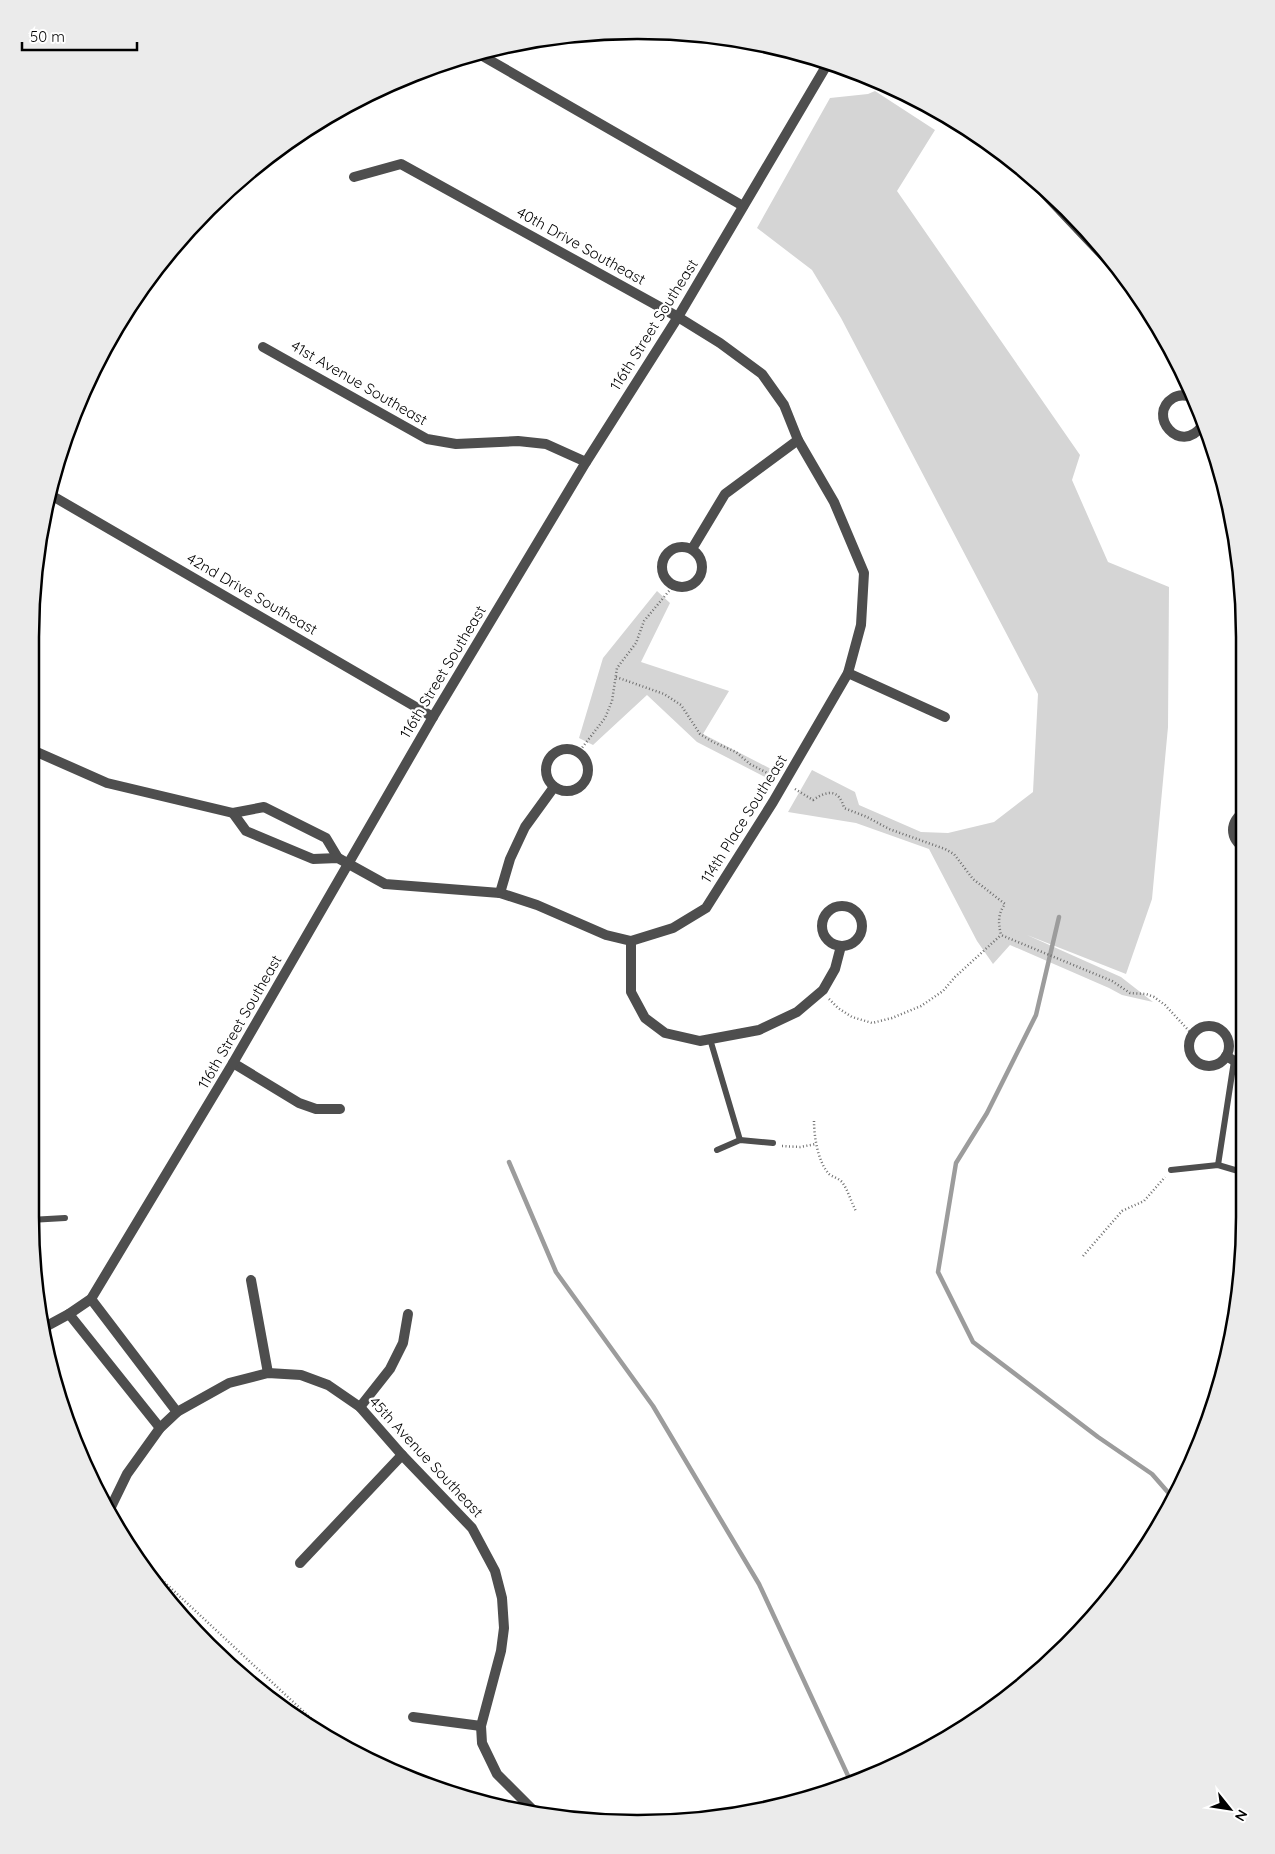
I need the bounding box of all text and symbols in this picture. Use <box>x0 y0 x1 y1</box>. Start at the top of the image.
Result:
scale bar <box>22 20 138 52</box>
text: 50 m <box>30 27 65 46</box>
street label: 40th Drive Southeast <box>514 202 649 289</box>
street label: 116th Street Southeast <box>605 256 702 394</box>
street label: 41st Avenue Southeast <box>288 336 431 429</box>
street label: 42nd Drive Southeast <box>184 548 321 639</box>
street label: 116th Street Southeast <box>395 602 490 741</box>
street label: 114th Place Southeast <box>696 751 791 886</box>
street label: 116th Street Southeast <box>194 951 286 1092</box>
street label: 45th Avenue Southeast <box>365 1392 487 1521</box>
north arrow <box>1205 1784 1255 1834</box>
text: N <box>1231 1807 1252 1824</box>

